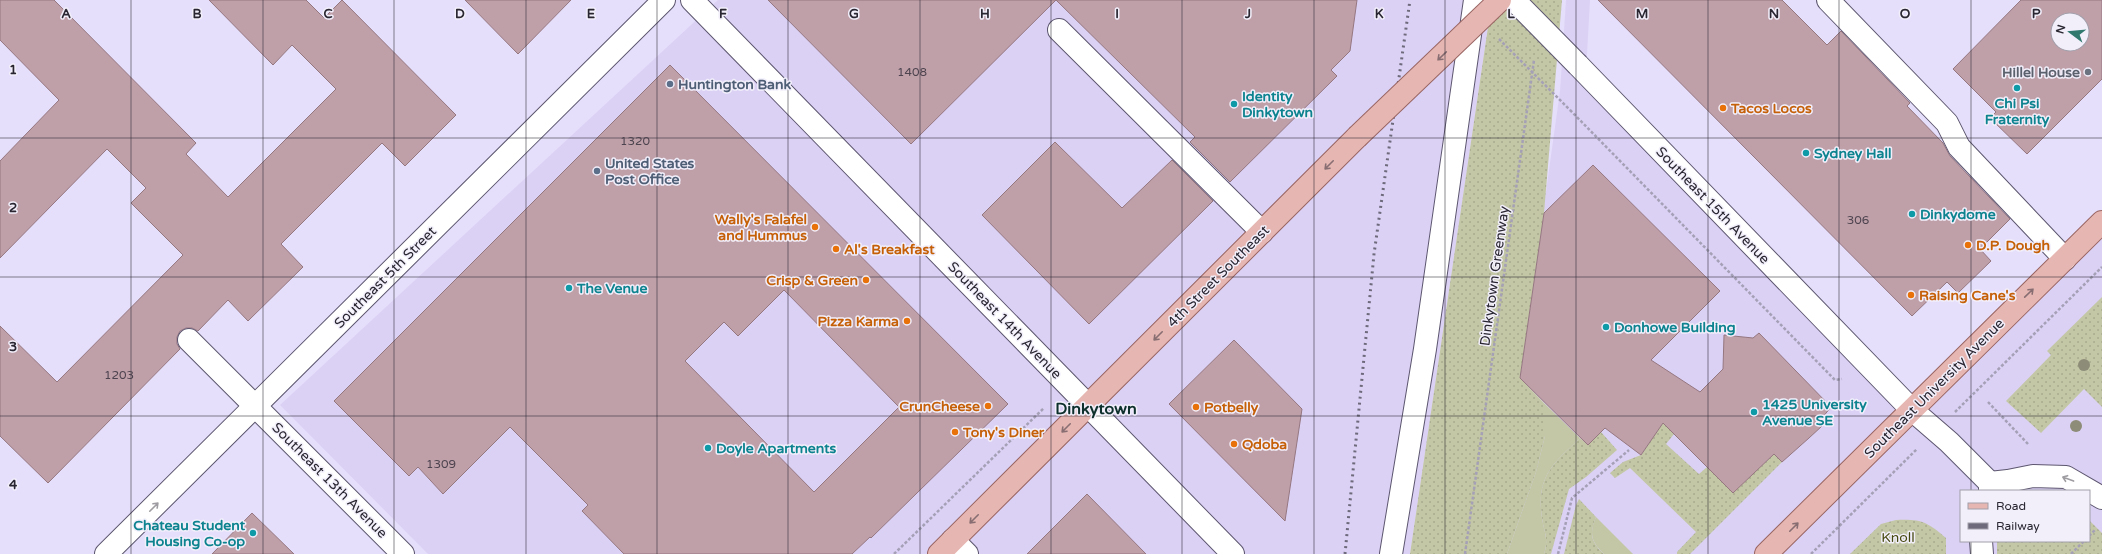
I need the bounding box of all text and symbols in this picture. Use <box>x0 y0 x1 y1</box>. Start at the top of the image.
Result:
text: A <box>61 6 71 22</box>
text: B <box>192 6 202 22</box>
text: C <box>323 6 333 22</box>
text: D <box>455 6 465 22</box>
text: E <box>587 6 595 22</box>
text: F <box>719 6 727 22</box>
text: G <box>849 6 859 22</box>
text: H <box>980 6 990 22</box>
text: I <box>1115 6 1119 22</box>
text: J <box>1244 6 1251 22</box>
text: K <box>1375 6 1384 22</box>
text: L <box>1507 6 1515 22</box>
text: M <box>1636 6 1648 22</box>
text: N <box>1769 6 1779 22</box>
text: O <box>1900 6 1911 22</box>
text: P <box>2032 6 2041 22</box>
north arrow <box>2050 12 2090 52</box>
text: N <box>2053 23 2068 35</box>
one-way arrow <box>1437 51 1447 61</box>
text: 1 <box>9 62 17 78</box>
place label: Hillel House <box>2002 64 2080 81</box>
house number: 1408 <box>897 65 927 79</box>
marker: Hillel House <box>2083 67 2093 77</box>
place label: Huntington Bank <box>678 76 791 93</box>
marker: Huntington Bank <box>665 79 675 89</box>
marker: Chi Psi Fraternity <box>2012 83 2022 93</box>
place label: Identity Dinkytown <box>1242 88 1313 121</box>
place label: Chi Psi Fraternity <box>1985 95 2050 128</box>
marker: Identity Dinkytown <box>1229 99 1239 109</box>
place label: Tacos Locos <box>1730 100 1812 117</box>
marker: Tacos Locos <box>1718 103 1728 113</box>
house number: 1320 <box>620 134 651 148</box>
street label: Southeast 15th Avenue <box>1652 143 1773 267</box>
place label: Sydney Hall <box>1814 145 1891 162</box>
marker: Sydney Hall <box>1801 148 1811 158</box>
place label: United States Post Office <box>605 155 695 188</box>
one-way arrow <box>1324 160 1334 170</box>
marker: United States Post Office <box>592 166 602 176</box>
text: 2 <box>9 200 17 216</box>
street label: Dinkytown Greenway <box>1476 205 1513 347</box>
place label: Dinkydome <box>1920 206 1996 223</box>
marker: Dinkydome <box>1907 209 1917 219</box>
place label: Wally's Falafel and Hummus <box>715 211 807 244</box>
house number: 306 <box>1847 213 1869 227</box>
street label: 4th Street Southeast <box>1164 221 1273 331</box>
street label: Southeast 5th Street <box>331 222 440 332</box>
marker: Wally's Falafel and Hummus <box>810 222 820 232</box>
place label: D.P. Dough <box>1976 237 2050 254</box>
marker: D.P. Dough <box>1963 240 1973 250</box>
place label: Al's Breakfast <box>844 241 935 258</box>
marker: Al's Breakfast <box>831 244 841 254</box>
street label: Southeast 14th Avenue <box>944 258 1065 382</box>
place label: Crisp & Green <box>766 272 858 289</box>
marker: Crisp & Green <box>861 275 871 285</box>
place label: The Venue <box>576 280 647 297</box>
marker: The Venue <box>564 283 574 293</box>
place label: Raising Cane's <box>1919 287 2016 304</box>
one-way arrow <box>2024 288 2034 298</box>
marker: Raising Cane's <box>1906 290 1916 300</box>
place label: Pizza Karma <box>817 313 899 330</box>
street label: Southeast University Avenue <box>1861 315 2008 462</box>
marker: Pizza Karma <box>902 316 912 326</box>
place label: Donhowe Building <box>1614 319 1736 336</box>
marker: Donhowe Building <box>1601 322 1611 332</box>
one-way arrow <box>1153 331 1163 341</box>
text: 3 <box>9 339 17 355</box>
house number: 1203 <box>104 368 134 382</box>
place label: 1425 University Avenue SE <box>1762 396 1867 429</box>
place label: CrunCheese <box>899 398 980 415</box>
district label: Dinkytown <box>1055 399 1137 419</box>
place label: Potbelly <box>1204 399 1259 416</box>
marker: CrunCheese <box>983 401 993 411</box>
marker: Potbelly <box>1191 402 1201 412</box>
marker: 1425 University Avenue SE <box>1749 407 1759 417</box>
street label: Southeast 13th Avenue <box>268 419 391 542</box>
one-way arrow <box>1061 423 1071 433</box>
place label: Tony's Diner <box>962 424 1045 441</box>
marker: Tony's Diner <box>950 427 960 437</box>
place label: Qdoba <box>1242 436 1287 453</box>
marker: Qdoba <box>1229 439 1239 449</box>
place label: Doyle Apartments <box>716 440 836 457</box>
marker: Doyle Apartments <box>703 443 713 453</box>
house number: 1309 <box>426 457 456 471</box>
one-way arrow <box>2063 475 2075 483</box>
text: 4 <box>9 477 18 493</box>
legend <box>1960 490 2090 542</box>
text: Road <box>1996 499 2026 513</box>
one-way arrow <box>149 502 159 512</box>
one-way arrow <box>969 515 979 524</box>
place label: Chateau Student Housing Co-op <box>133 517 246 550</box>
text: Railway <box>1996 519 2040 533</box>
one-way arrow <box>1789 522 1799 531</box>
marker: Chateau Student Housing Co-op <box>248 528 258 538</box>
park label: Knoll <box>1881 529 1915 546</box>

